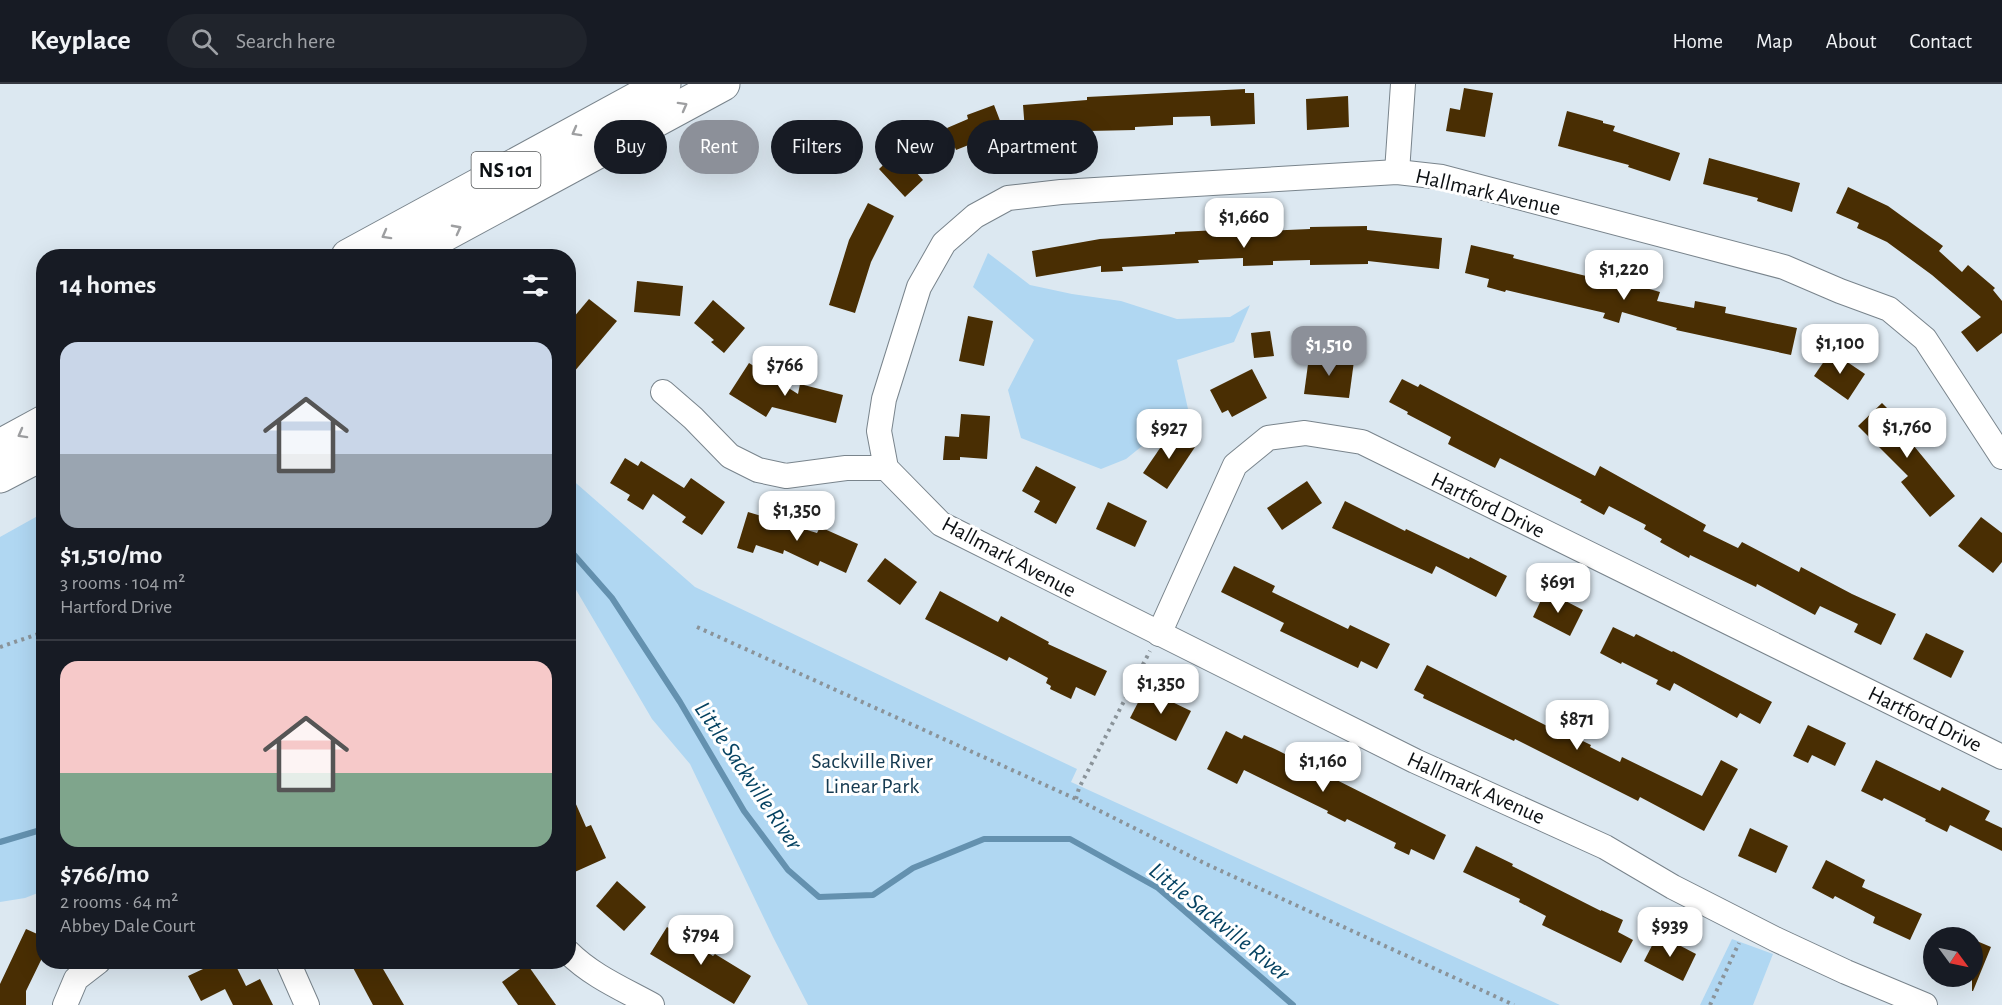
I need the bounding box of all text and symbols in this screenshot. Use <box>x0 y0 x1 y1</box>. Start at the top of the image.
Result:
search box <box>167 14 587 68</box>
icon: search <box>188 25 221 58</box>
text: Keyplace <box>30 27 131 55</box>
text: Search here <box>236 30 335 52</box>
text: Home <box>1672 31 1723 52</box>
text: Map <box>1756 31 1793 52</box>
text: About <box>1826 31 1876 52</box>
text: Contact <box>1909 31 1972 52</box>
one-way arrow <box>677 102 688 113</box>
chip: Buy <box>594 120 667 174</box>
chip: Rent <box>679 120 759 174</box>
chip: Filters <box>771 120 863 174</box>
chip: New <box>875 120 955 174</box>
chip: Apartment <box>967 120 1098 174</box>
one-way arrow <box>572 125 582 136</box>
road number: NS 101 <box>472 152 540 188</box>
street label: Hallmark Avenue <box>1413 165 1563 219</box>
pin: $1,660 <box>1195 198 1293 249</box>
text: $1,660 <box>1219 207 1269 227</box>
one-way arrow <box>450 225 461 236</box>
one-way arrow <box>382 228 392 239</box>
pin: $1,220 <box>1575 250 1673 301</box>
text: $1,220 <box>1599 259 1649 279</box>
icon: filters <box>519 269 552 302</box>
text: 14 homes <box>60 272 156 298</box>
pin: $1,100 <box>1791 324 1889 375</box>
pin: $1,510 <box>1280 326 1378 377</box>
text: $1,100 <box>1816 333 1864 353</box>
text: $1,510 <box>1305 335 1353 355</box>
pin: $766 <box>749 346 821 397</box>
text: $766 <box>767 355 803 375</box>
icon: home <box>252 381 360 489</box>
pin: $1,760 <box>1858 408 1956 459</box>
pin: $927 <box>1133 409 1205 460</box>
text: $1,760 <box>1882 417 1932 437</box>
text: $927 <box>1151 418 1187 438</box>
one-way arrow <box>18 427 28 438</box>
street label: Hartford Drive <box>1428 468 1548 542</box>
pin: $1,350 <box>748 491 846 542</box>
text: $1,350 <box>773 500 821 520</box>
street label: Hallmark Avenue <box>938 513 1080 601</box>
text: $1,510/mo <box>60 542 162 568</box>
pin: $691 <box>1522 563 1594 614</box>
text: $691 <box>1540 572 1576 592</box>
text: 3 rooms · 104 m² <box>60 573 185 593</box>
text: Hartford Drive <box>60 597 172 617</box>
pin: $1,350 <box>1112 664 1210 715</box>
text: $1,350 <box>1137 673 1185 693</box>
street label: Hartford Drive <box>1865 682 1985 756</box>
water label: Little Sackville River <box>690 698 807 855</box>
icon: home <box>252 700 360 808</box>
pin: $871 <box>1541 700 1613 751</box>
text: $871 <box>1560 709 1594 729</box>
pin: $1,160 <box>1274 742 1372 793</box>
street label: Hallmark Avenue <box>1404 748 1548 828</box>
park label: Sackville River Linear Park <box>811 750 933 797</box>
text: $1,160 <box>1299 751 1347 771</box>
water label: Little Sackville River <box>1144 858 1295 986</box>
text: $766/mo <box>60 861 149 887</box>
text: 2 rooms · 64 m² <box>60 892 178 912</box>
pin: $939 <box>1634 907 1706 958</box>
pin: $794 <box>665 915 737 966</box>
text: Abbey Dale Court <box>60 916 195 936</box>
text: $939 <box>1652 916 1688 936</box>
text: $794 <box>682 924 720 944</box>
north arrow <box>1923 927 1983 987</box>
map controls <box>1923 927 1983 987</box>

